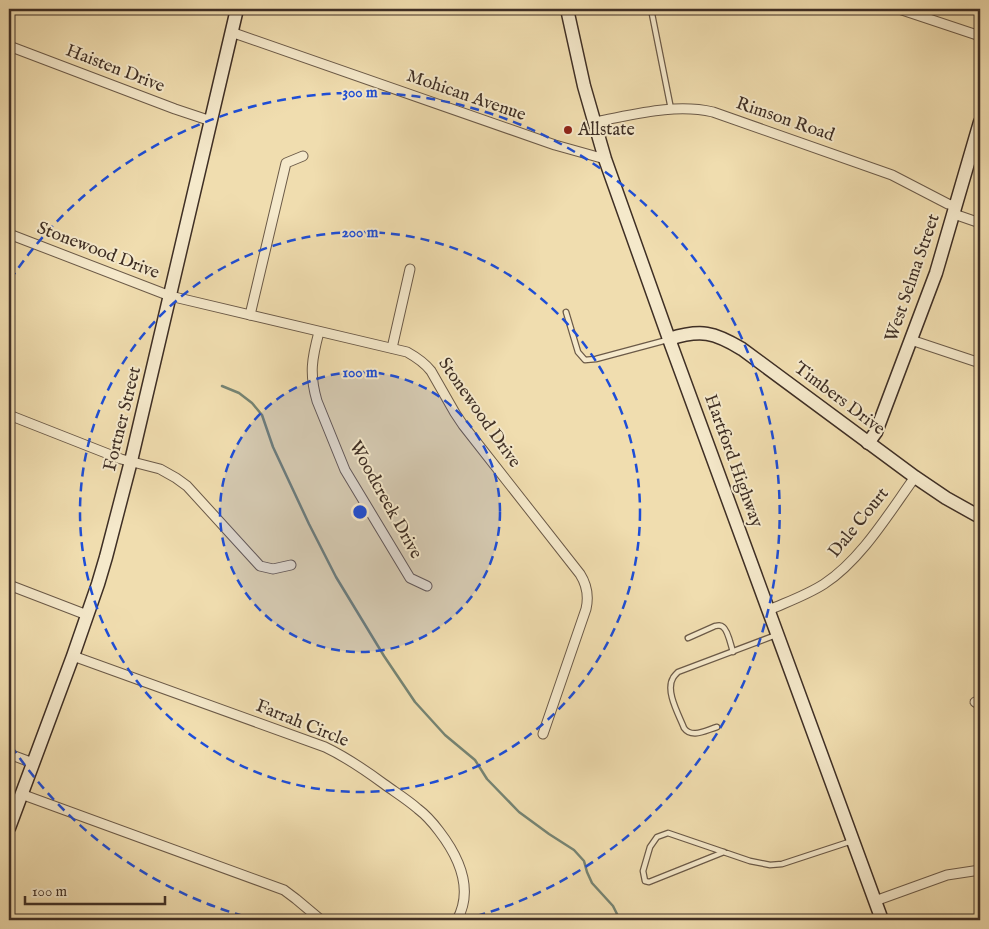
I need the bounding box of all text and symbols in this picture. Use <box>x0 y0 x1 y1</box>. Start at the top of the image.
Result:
street label: Haisten Drive <box>62 40 168 98</box>
street label: Mohican Avenue <box>403 65 529 127</box>
text: 300 m <box>342 83 378 102</box>
street label: Rimson Road <box>733 92 838 148</box>
place label: Allstate <box>577 119 635 142</box>
marker: Allstate <box>562 124 574 136</box>
street label: West Selma Street <box>880 211 946 345</box>
street label: Stonewood Drive <box>33 217 163 285</box>
text: 200 m <box>342 223 379 242</box>
street label: Stonewood Drive <box>432 353 526 473</box>
street label: Timbers Drive <box>789 357 889 441</box>
text: 100 m <box>342 363 378 382</box>
street label: Fortner Street <box>99 364 147 474</box>
street label: Hartford Highway <box>698 391 768 531</box>
street label: Woodcreek Drive <box>343 437 427 563</box>
street label: Dale Court <box>824 483 894 563</box>
centre of rings <box>351 503 369 521</box>
street label: Farrah Circle <box>252 695 352 753</box>
scale bar <box>25 874 165 906</box>
text: 100 m <box>32 882 68 901</box>

